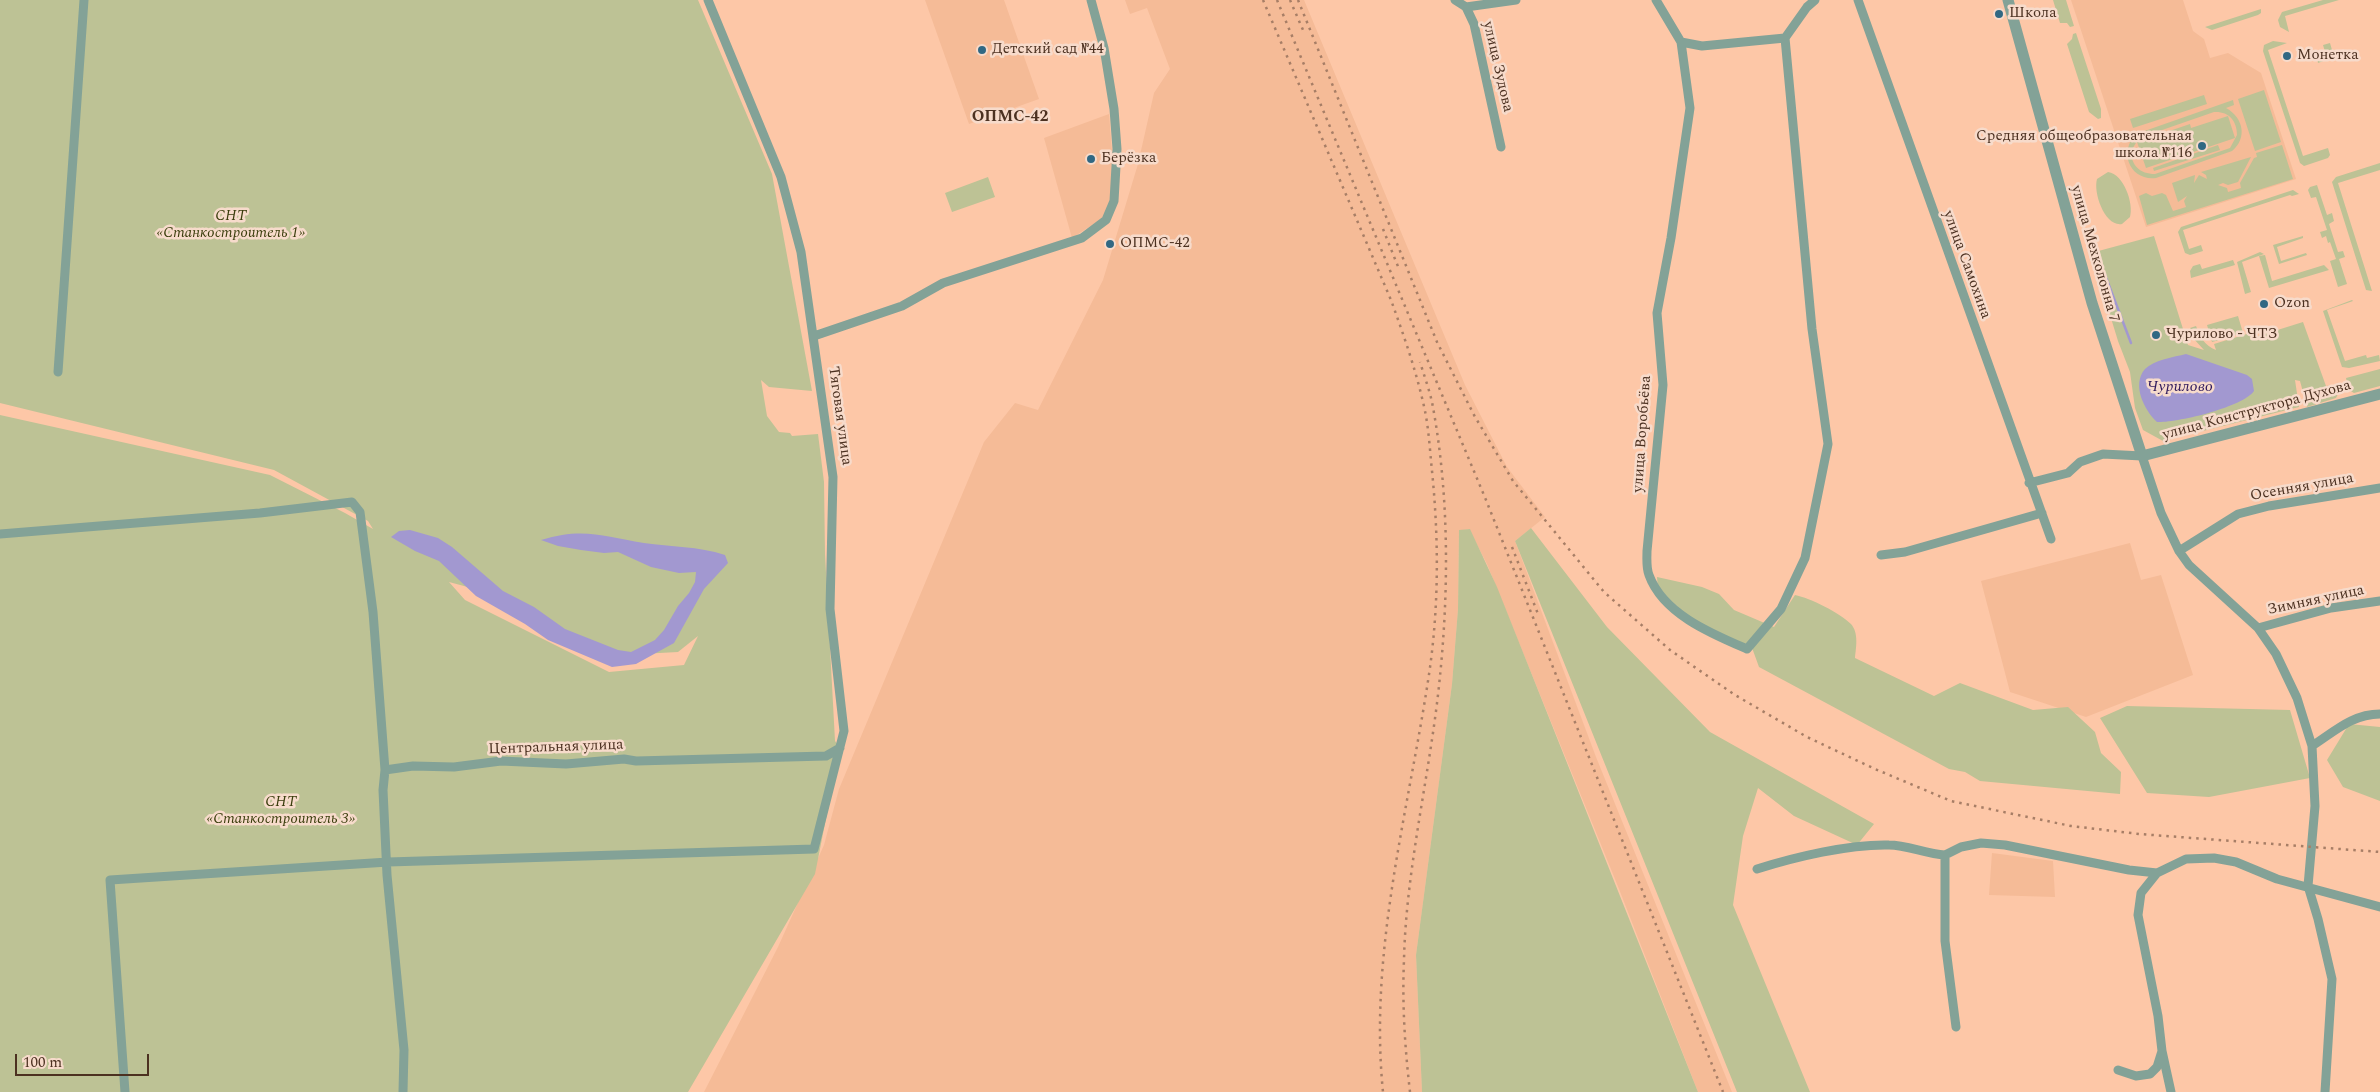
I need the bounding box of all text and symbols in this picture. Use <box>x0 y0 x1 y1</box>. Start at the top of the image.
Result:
place label: Школа <box>2009 5 2056 23</box>
marker: Школа <box>1993 8 2005 20</box>
street label: улица Зудова <box>1478 20 1516 114</box>
place label: Детский сад №44 <box>992 41 1104 59</box>
marker: Детский сад №44 <box>976 44 988 56</box>
place label: Монетка <box>2297 47 2358 65</box>
marker: Монетка <box>2281 50 2293 62</box>
district label: ОПМС-42 <box>972 108 1048 128</box>
place label: Средняя общеобразовательная школа №116 <box>1976 128 2192 163</box>
marker: Средняя общеобразовательная школа №116 <box>2196 140 2208 152</box>
place label: Берёзка <box>1101 150 1156 168</box>
marker: Берёзка <box>1085 153 1097 165</box>
street label: улица Мехколонна 7 <box>2066 183 2122 325</box>
park label: СНТ «Станкостроитель 1» <box>157 208 305 243</box>
street label: улица Самохина <box>1938 209 1994 321</box>
place label: ОПМС-42 <box>1120 235 1190 253</box>
marker: ОПМС-42 <box>1104 238 1116 250</box>
place label: Ozon <box>2274 295 2310 313</box>
marker: Ozon <box>2258 298 2270 310</box>
place label: Чурилово - ЧТЗ <box>2166 326 2277 344</box>
marker: Чурилово - ЧТЗ <box>2150 329 2162 341</box>
street label: Тяговая улица <box>823 365 855 467</box>
street label: улица Воробьёва <box>1630 375 1656 493</box>
street label: улица Конструктора Духова <box>2161 377 2353 445</box>
water label: Чурилово <box>2147 378 2213 398</box>
street label: Осенняя улица <box>2249 470 2355 506</box>
street label: Зимняя улица <box>2266 582 2366 620</box>
street label: Центральная улица <box>488 737 624 759</box>
park label: СНТ «Станкостроитель 3» <box>207 794 355 829</box>
scale bar <box>18 1044 151 1076</box>
text: 100 m <box>23 1051 62 1074</box>

